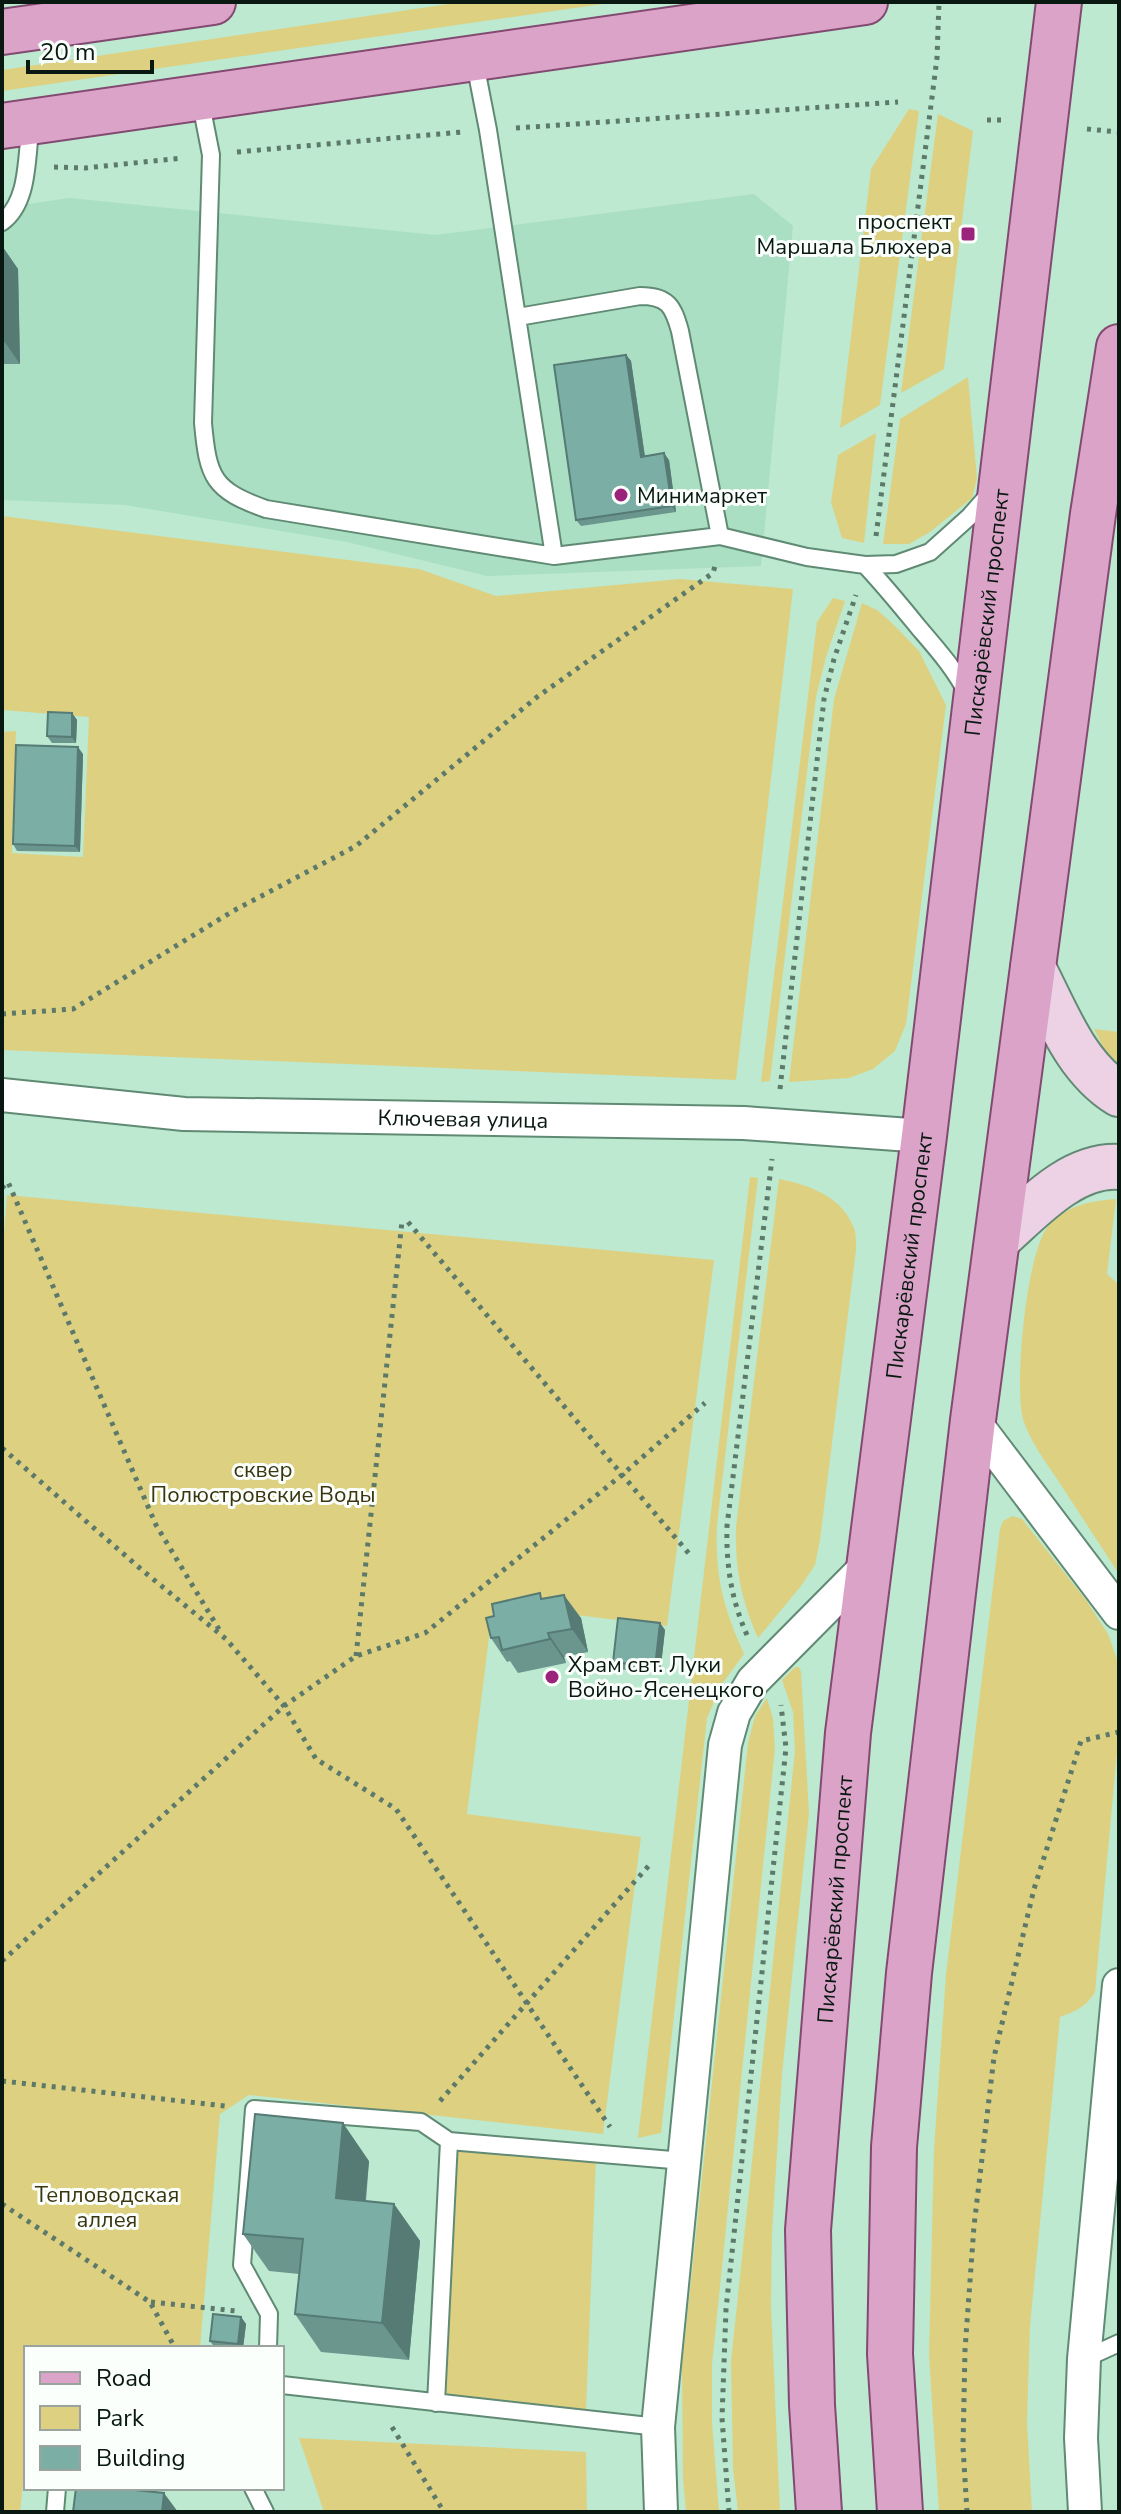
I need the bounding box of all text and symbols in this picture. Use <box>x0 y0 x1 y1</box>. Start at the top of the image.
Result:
scale bar <box>28 24 152 74</box>
text: 20 m <box>40 36 96 68</box>
place label: проспект Маршала Блюхера <box>756 207 952 262</box>
marker: проспект Маршала Блюхера <box>959 225 977 243</box>
place label: Минимаркет <box>637 481 767 511</box>
marker: Минимаркет <box>612 486 630 504</box>
street label: Пискарёвский проспект <box>958 487 1017 738</box>
street label: Ключевая улица <box>377 1103 548 1136</box>
street label: Пискарёвский проспект <box>879 1130 940 1381</box>
park label: сквер Полюстровские Воды <box>151 1455 375 1510</box>
place label: Храм свт. Луки Войно-Ясенецкого <box>568 1650 764 1705</box>
marker: Храм свт. Луки Войно-Ясенецкого <box>543 1668 561 1686</box>
street label: Пискарёвский проспект <box>811 1774 861 2025</box>
park label: Тепловодская аллея <box>35 2180 179 2235</box>
legend <box>24 2346 284 2490</box>
text: Road <box>96 2362 152 2394</box>
text: Park <box>96 2402 145 2434</box>
text: Building <box>96 2442 186 2474</box>

